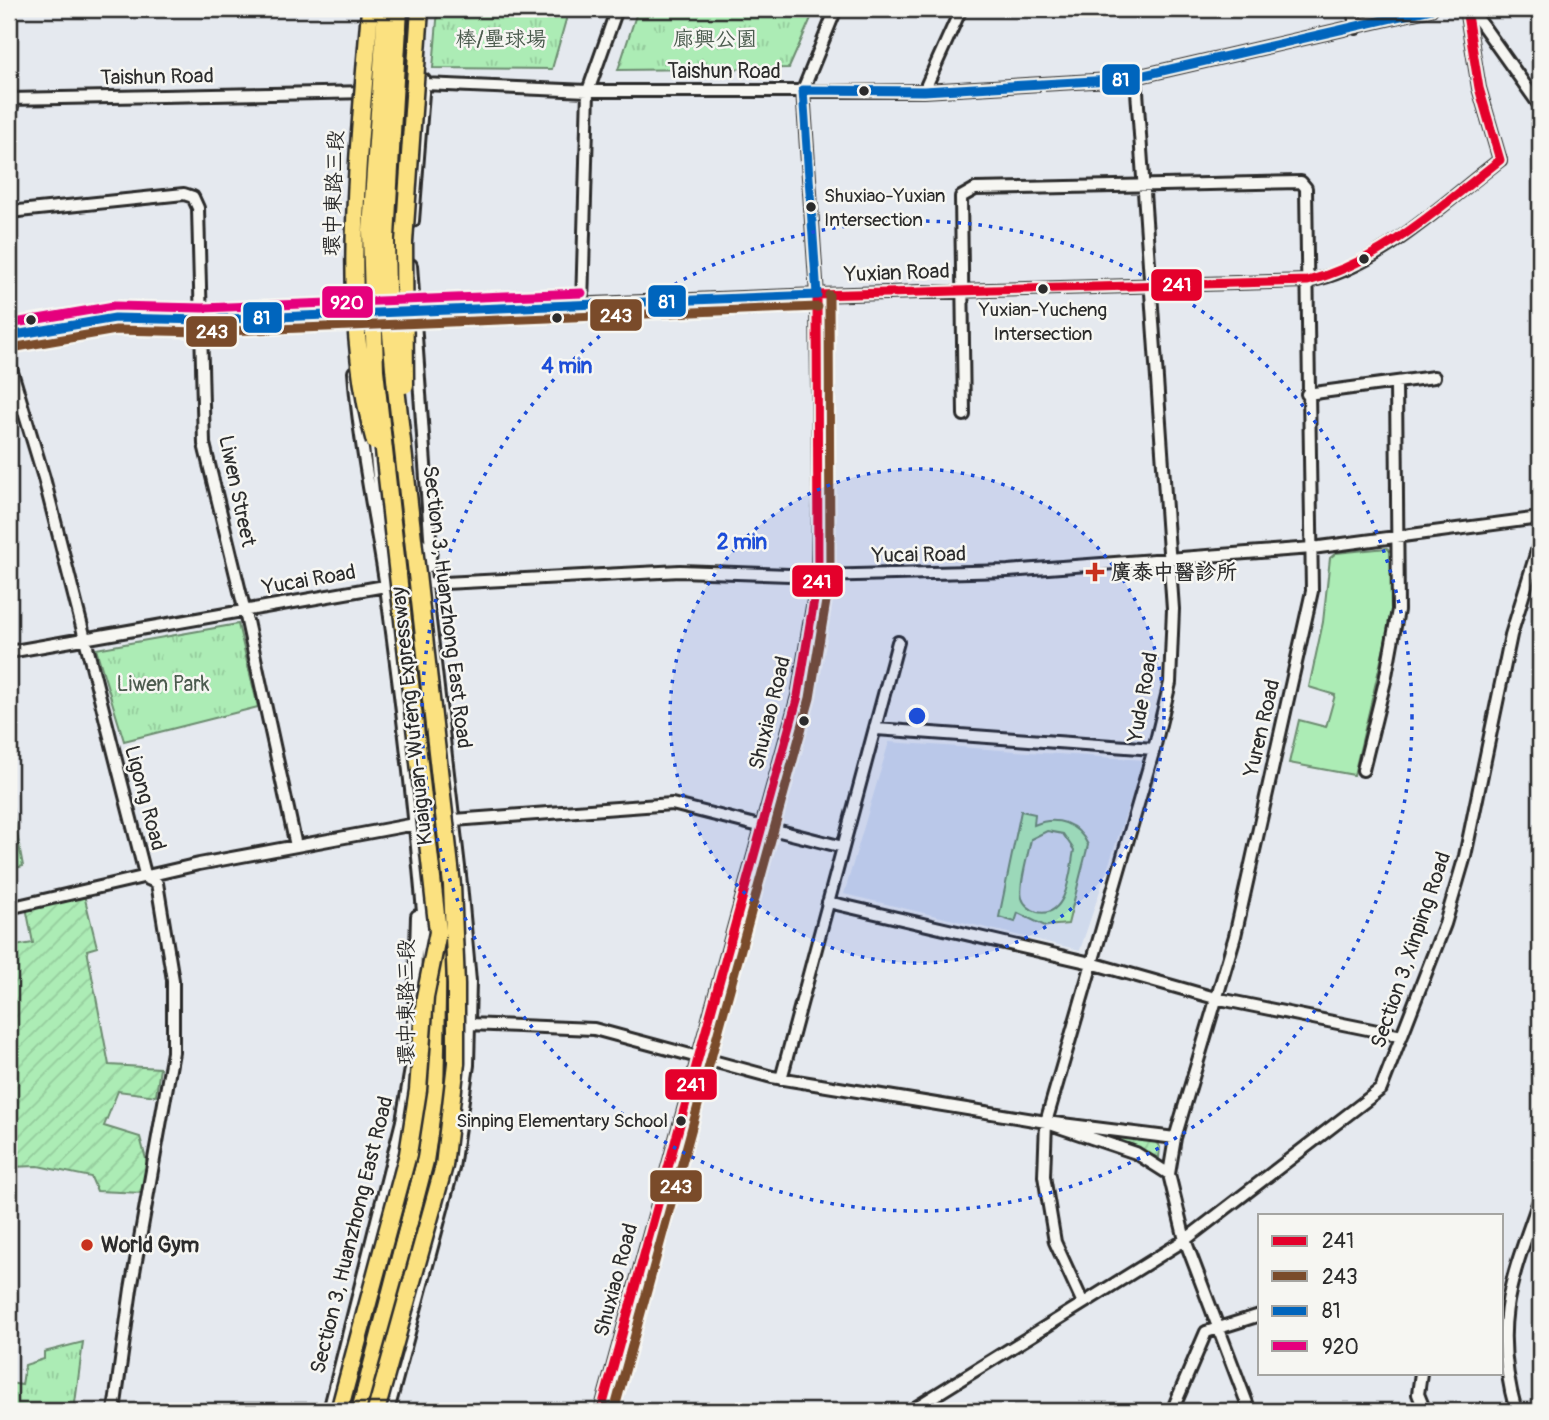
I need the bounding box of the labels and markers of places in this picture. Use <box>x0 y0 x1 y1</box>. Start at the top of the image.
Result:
unlabelled marker <box>857 84 871 98</box>
place label: Shuxiao-Yuxian Intersection <box>824 184 946 232</box>
marker: Shuxiao-Yuxian Intersection <box>804 200 818 214</box>
unlabelled marker <box>1357 252 1371 266</box>
marker: Yuxian-Yucheng Intersection <box>1036 282 1050 296</box>
place label: Yuxian-Yucheng Intersection <box>978 298 1107 346</box>
unlabelled marker <box>550 311 564 325</box>
unlabelled marker <box>24 313 38 327</box>
place label: 廣泰中醫診所 <box>1111 559 1237 586</box>
marker: 廣泰中醫診所 <box>1085 562 1105 582</box>
centre of rings <box>905 704 929 728</box>
unlabelled marker <box>797 714 811 728</box>
place label: Sinping Elementary School <box>456 1109 668 1133</box>
marker: Sinping Elementary School <box>674 1114 688 1128</box>
place label: World Gym <box>101 1232 199 1259</box>
marker: World Gym <box>79 1237 95 1253</box>

